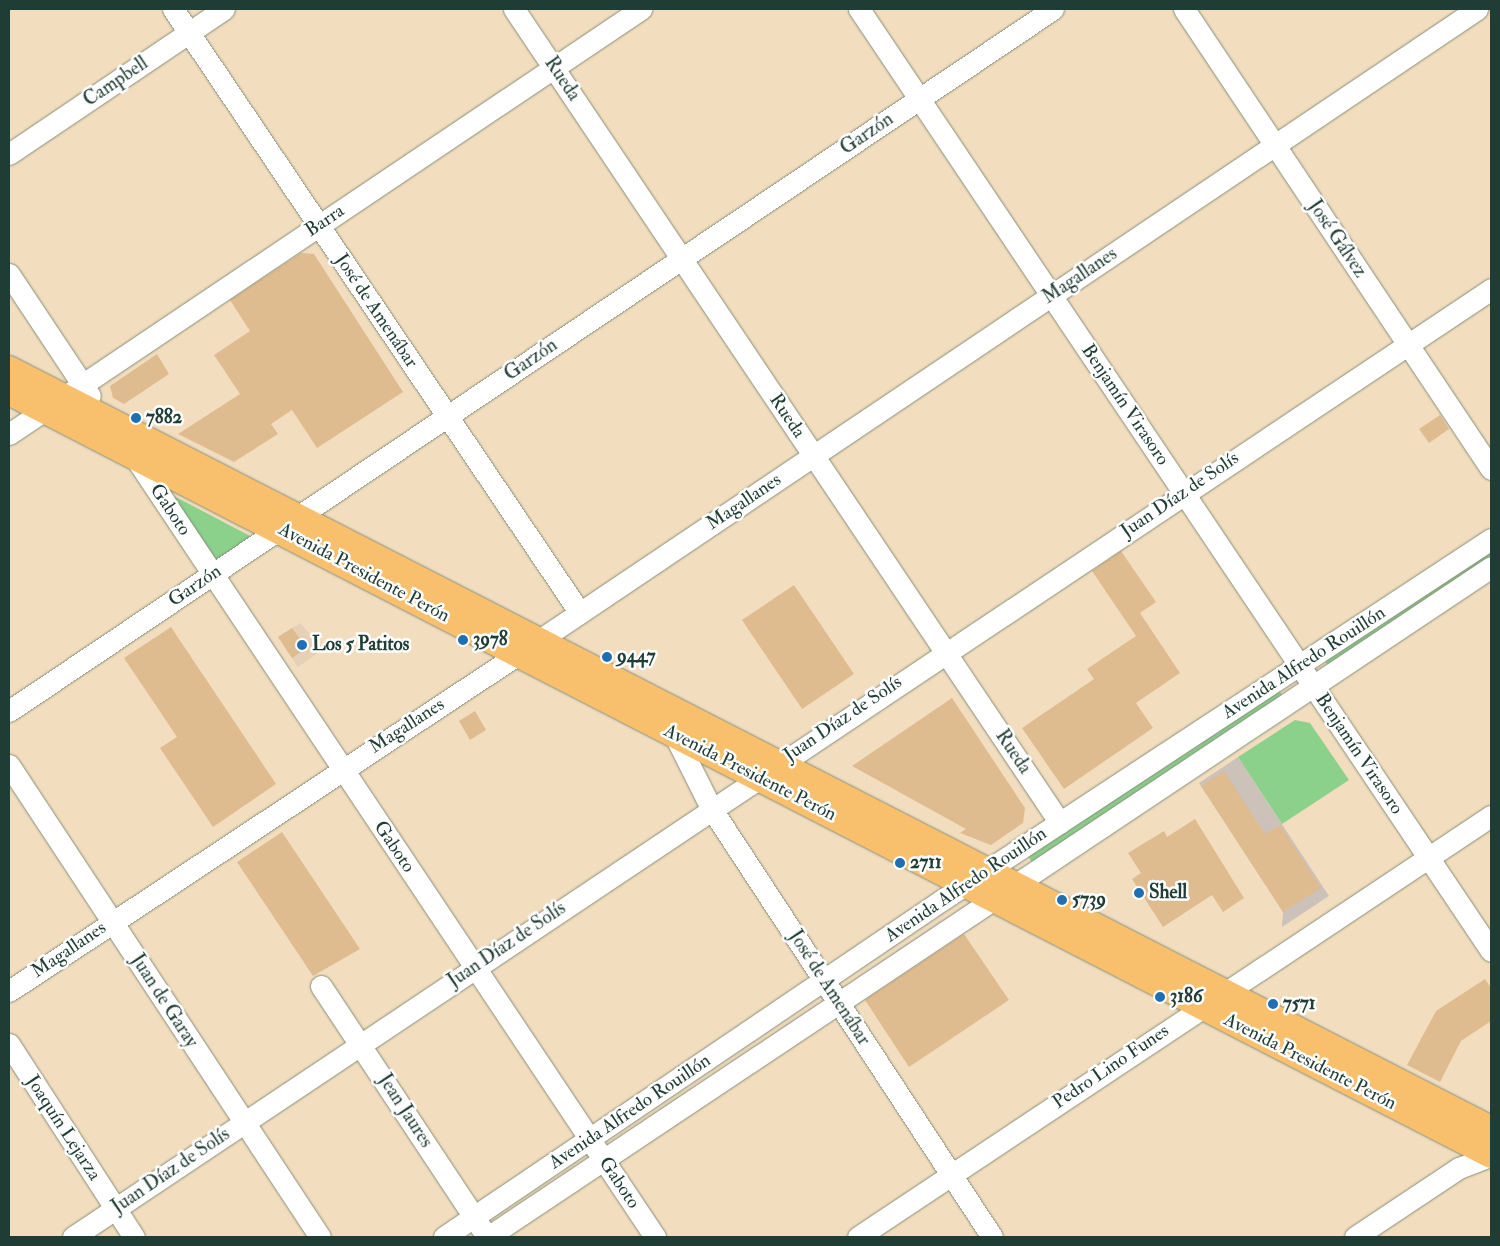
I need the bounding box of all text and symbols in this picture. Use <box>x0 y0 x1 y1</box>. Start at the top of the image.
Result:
street label: Campbell <box>79 52 153 112</box>
street label: Rueda <box>539 53 585 105</box>
street label: Garzón <box>836 108 898 160</box>
street label: José Gálvez <box>1303 196 1371 282</box>
street label: Barra <box>301 200 349 242</box>
street label: Magallanes <box>1038 243 1122 309</box>
street label: José de Amenábar <box>329 250 423 372</box>
street label: Garzón <box>500 334 562 386</box>
street label: Benjamín Virasoro <box>1076 340 1174 470</box>
street label: Rueda <box>764 390 810 442</box>
place label: 7882 <box>146 407 182 429</box>
marker: 7882 <box>130 412 142 424</box>
street label: Juan Díaz de Solís <box>1117 447 1243 543</box>
street label: Magallanes <box>702 469 786 535</box>
street label: Gaboto <box>144 480 196 540</box>
street label: Avenida Presidente Perón <box>275 518 453 628</box>
street label: Garzón <box>164 560 226 612</box>
street label: Avenida Alfredo Rouillón <box>1218 602 1390 724</box>
place label: 3978 <box>473 629 508 651</box>
place label: Los 5 Patitos <box>312 634 409 656</box>
marker: 3978 <box>457 634 469 646</box>
marker: Los 5 Patitos <box>296 639 308 651</box>
place label: 9447 <box>617 646 656 668</box>
marker: 9447 <box>601 651 613 663</box>
street label: Juan Díaz de Solís <box>780 671 906 767</box>
street label: Benjamín Virasoro <box>1310 689 1408 819</box>
street label: Magallanes <box>365 693 449 759</box>
street label: Avenida Presidente Perón <box>660 720 840 826</box>
street label: Rueda <box>990 726 1036 778</box>
street label: Gaboto <box>368 817 420 877</box>
street label: Avenida Alfredo Rouillón <box>881 822 1051 948</box>
place label: 2711 <box>910 852 942 874</box>
marker: 2711 <box>894 857 906 869</box>
place label: Shell <box>1149 882 1187 904</box>
marker: Shell <box>1133 887 1145 899</box>
place label: 5739 <box>1072 889 1106 911</box>
marker: 5739 <box>1056 894 1068 906</box>
street label: Juan Díaz de Solís <box>444 897 570 993</box>
street label: Magallanes <box>27 917 111 983</box>
street label: José de Amenábar <box>783 926 875 1050</box>
street label: Juan de Garay <box>125 950 203 1052</box>
place label: 3186 <box>1170 986 1203 1008</box>
marker: 3186 <box>1154 991 1166 1003</box>
place label: 7571 <box>1283 993 1316 1015</box>
marker: 7571 <box>1267 998 1279 1010</box>
street label: Avenida Presidente Perón <box>1220 1009 1400 1115</box>
street label: Pedro Lino Funes <box>1049 1020 1173 1114</box>
street label: Avenida Alfredo Rouillón <box>545 1049 715 1175</box>
street label: Jean Jaures <box>373 1070 437 1152</box>
street label: Joaquín Lejarza <box>21 1071 105 1185</box>
street label: Juan Díaz de Solís <box>108 1123 234 1219</box>
street label: Gaboto <box>593 1153 645 1213</box>

